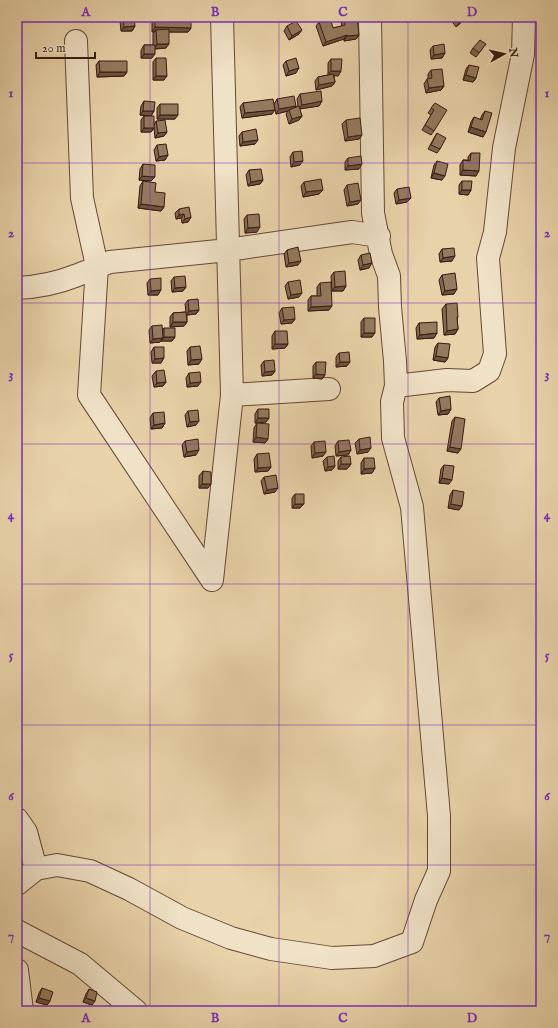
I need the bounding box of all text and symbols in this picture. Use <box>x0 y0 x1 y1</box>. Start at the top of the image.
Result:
text: A <box>81 4 92 21</box>
text: B <box>211 4 220 21</box>
text: C <box>338 4 348 21</box>
text: D <box>467 4 478 21</box>
scale bar <box>36 34 95 60</box>
north arrow <box>484 34 524 74</box>
text: 20 m <box>42 41 65 56</box>
text: N <box>505 46 521 59</box>
text: 1 <box>9 85 14 102</box>
text: 1 <box>545 85 550 102</box>
text: 2 <box>8 225 14 242</box>
text: 2 <box>544 225 550 242</box>
text: 3 <box>9 366 14 383</box>
text: 3 <box>545 366 550 383</box>
text: 4 <box>8 507 15 524</box>
text: 4 <box>544 507 551 524</box>
text: 5 <box>9 647 14 664</box>
text: 5 <box>545 647 550 664</box>
text: 6 <box>8 788 14 805</box>
text: 6 <box>544 788 550 805</box>
text: 7 <box>8 928 14 945</box>
text: 7 <box>544 928 550 945</box>
text: A <box>81 1010 92 1027</box>
text: B <box>211 1010 220 1027</box>
text: C <box>338 1010 348 1027</box>
text: D <box>467 1010 478 1027</box>

